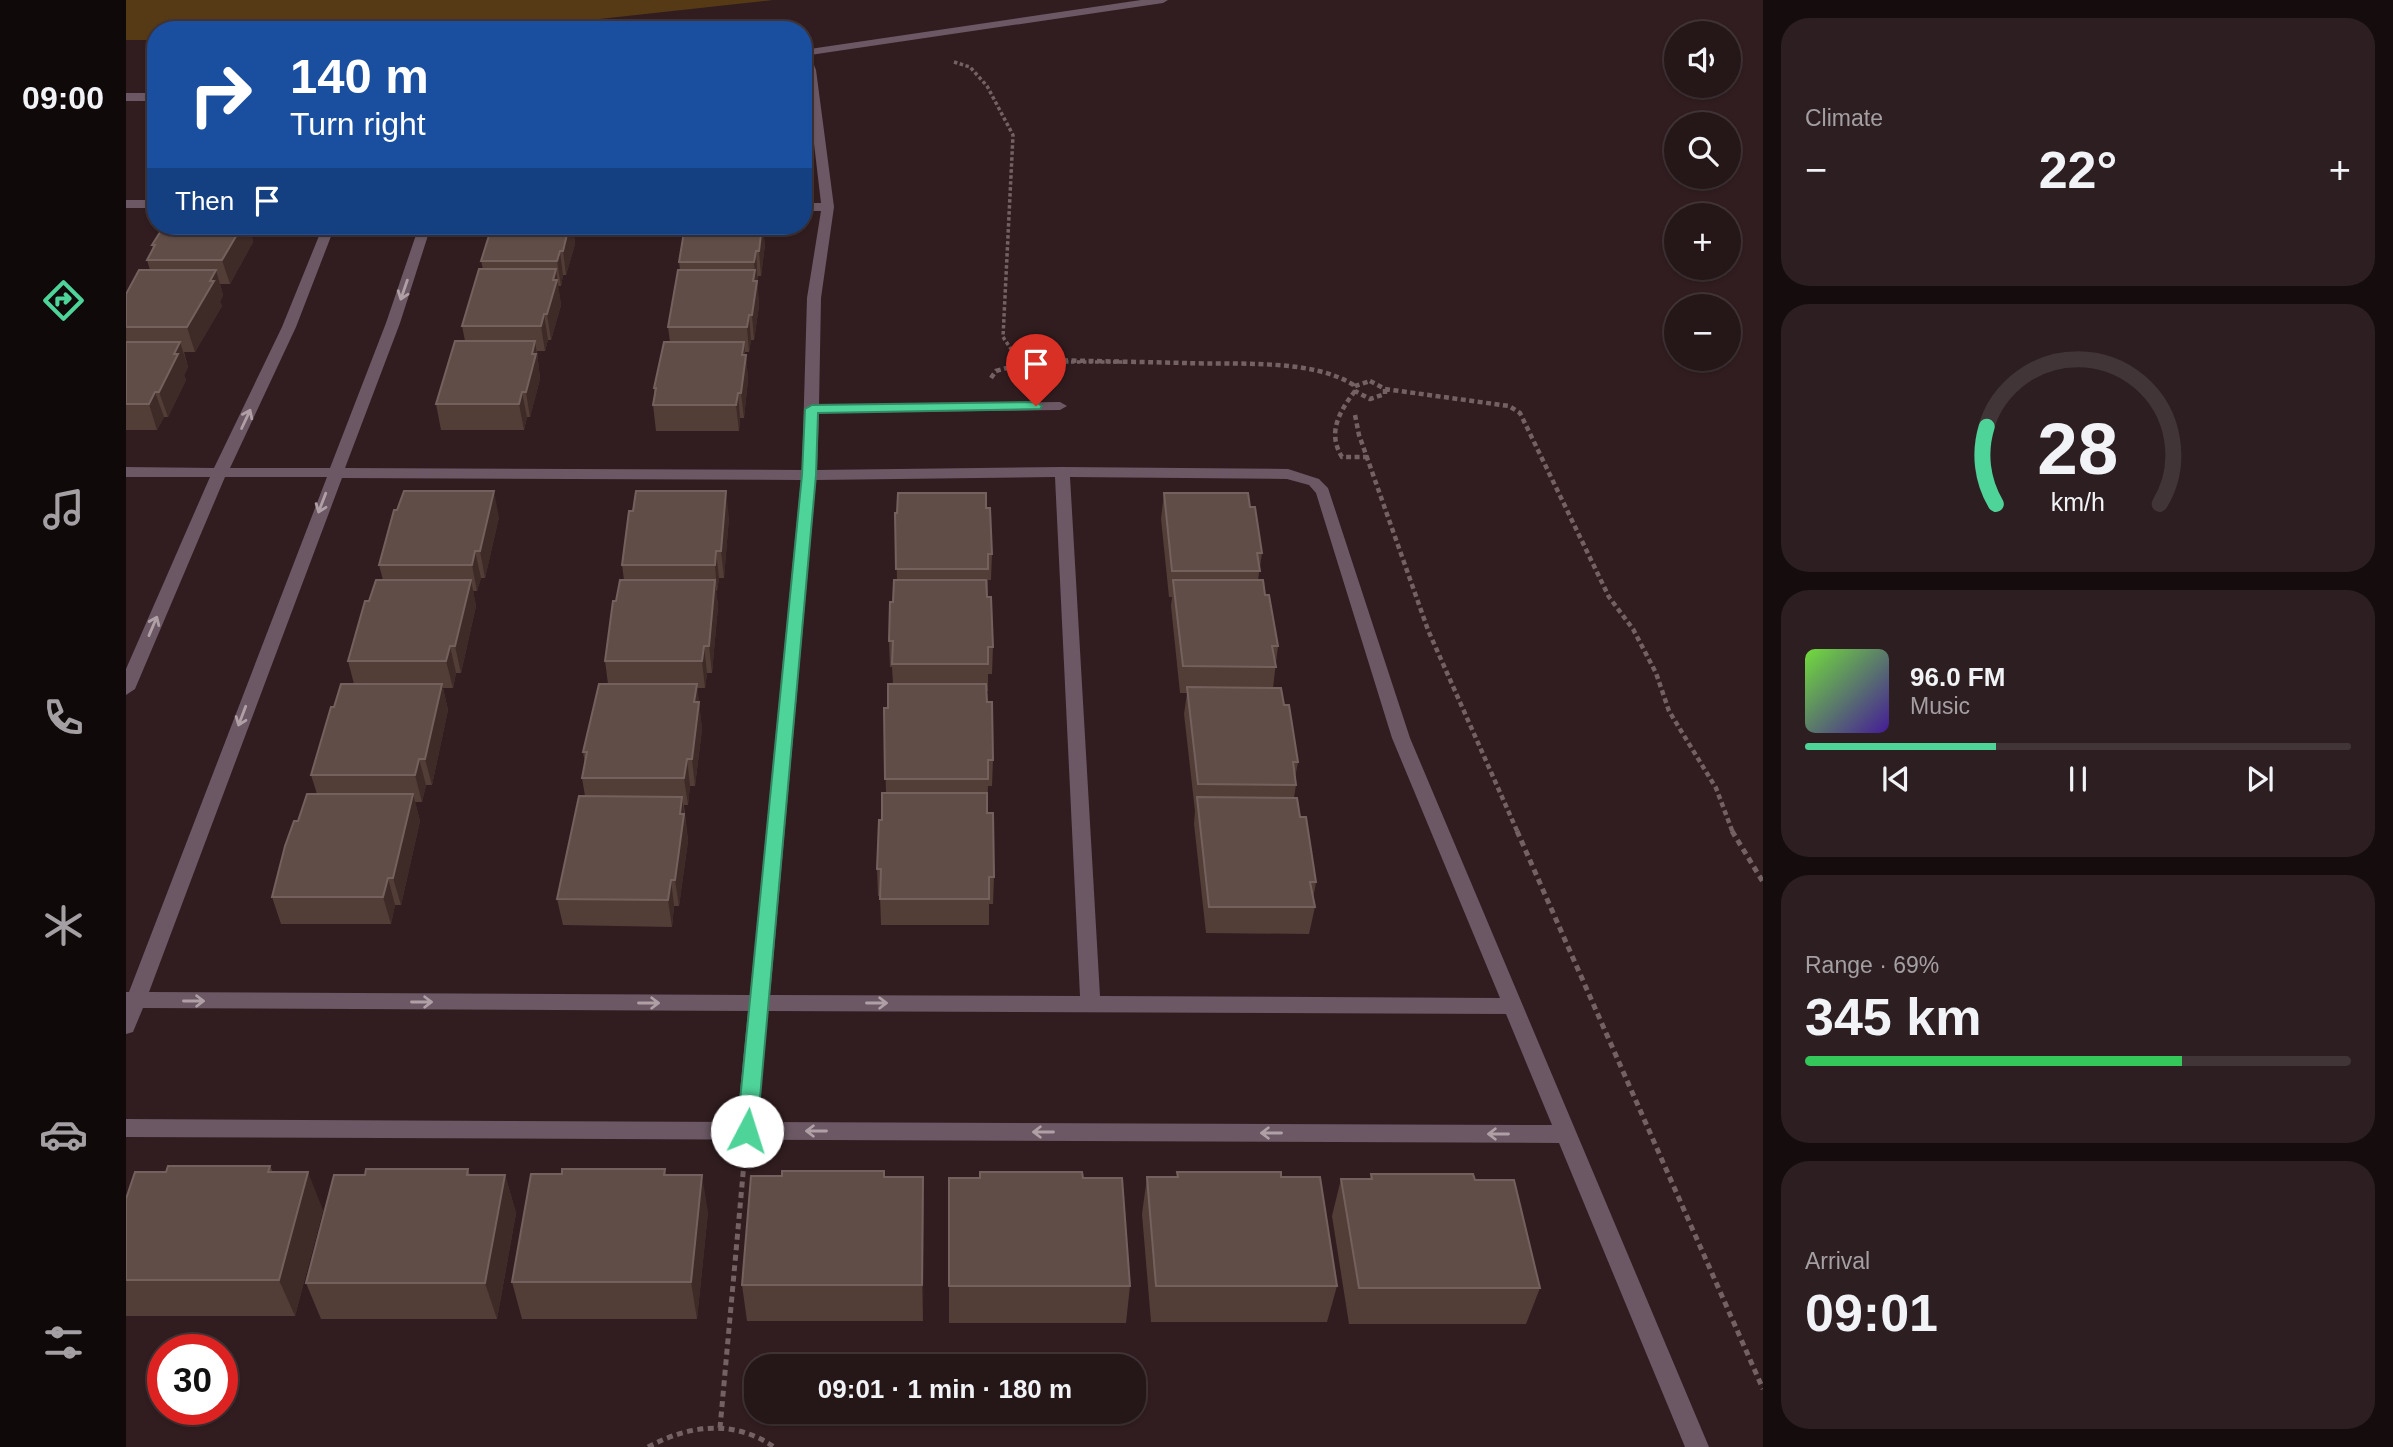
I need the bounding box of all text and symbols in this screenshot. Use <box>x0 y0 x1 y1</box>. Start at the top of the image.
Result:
map controls <box>1664 21 1741 371</box>
button: sound <box>1664 21 1741 98</box>
icon: right <box>175 49 266 140</box>
text: 140 m <box>290 49 429 103</box>
text: 09:00 <box>22 80 104 116</box>
text: Climate <box>1805 105 1883 131</box>
text: Turn right <box>290 106 426 142</box>
button: search <box>1664 112 1741 189</box>
text: 22° <box>2039 141 2117 199</box>
text: − <box>1805 149 1827 191</box>
text: + <box>2329 149 2351 191</box>
icon: arrive <box>248 182 286 220</box>
text: Then <box>175 186 234 216</box>
button: + <box>1664 203 1741 280</box>
icon: directions <box>39 276 88 325</box>
one-way arrow <box>397 279 409 301</box>
button: − <box>1664 294 1741 371</box>
pin <box>1006 334 1066 406</box>
icon: arrive <box>1017 345 1055 383</box>
text: 28 <box>2038 408 2118 489</box>
one-way arrow <box>239 409 253 430</box>
icon: music <box>39 485 88 534</box>
text: km/h <box>2051 487 2105 515</box>
one-way arrow <box>315 491 328 513</box>
one-way arrow <box>147 616 160 638</box>
text: 96.0 FM <box>1910 662 2005 692</box>
icon: phone <box>39 693 88 742</box>
text: Music <box>1910 693 1970 719</box>
one-way arrow <box>235 704 248 726</box>
icon: previous <box>1877 760 1915 798</box>
icon: pause <box>2059 760 2097 798</box>
icon: next <box>2241 760 2279 798</box>
icon: climate <box>39 901 88 950</box>
text: Range · 69% <box>1805 952 1939 978</box>
text: 345 km <box>1805 988 1981 1046</box>
one-way arrow <box>182 994 205 1008</box>
one-way arrow <box>410 995 433 1009</box>
one-way arrow <box>637 996 660 1010</box>
one-way arrow <box>865 996 888 1010</box>
position arrow <box>710 1094 784 1168</box>
icon: car <box>39 1110 88 1159</box>
one-way arrow <box>805 1124 828 1138</box>
one-way arrow <box>1032 1125 1055 1139</box>
one-way arrow <box>1260 1126 1283 1140</box>
one-way arrow <box>1487 1127 1510 1141</box>
text: Arrival <box>1805 1248 1870 1274</box>
text: 09:01 <box>1805 1284 1938 1342</box>
icon: filters <box>39 1318 88 1367</box>
speed limit sign: 30 <box>147 1334 238 1425</box>
text: 09:01 · 1 min · 180 m <box>818 1374 1072 1404</box>

